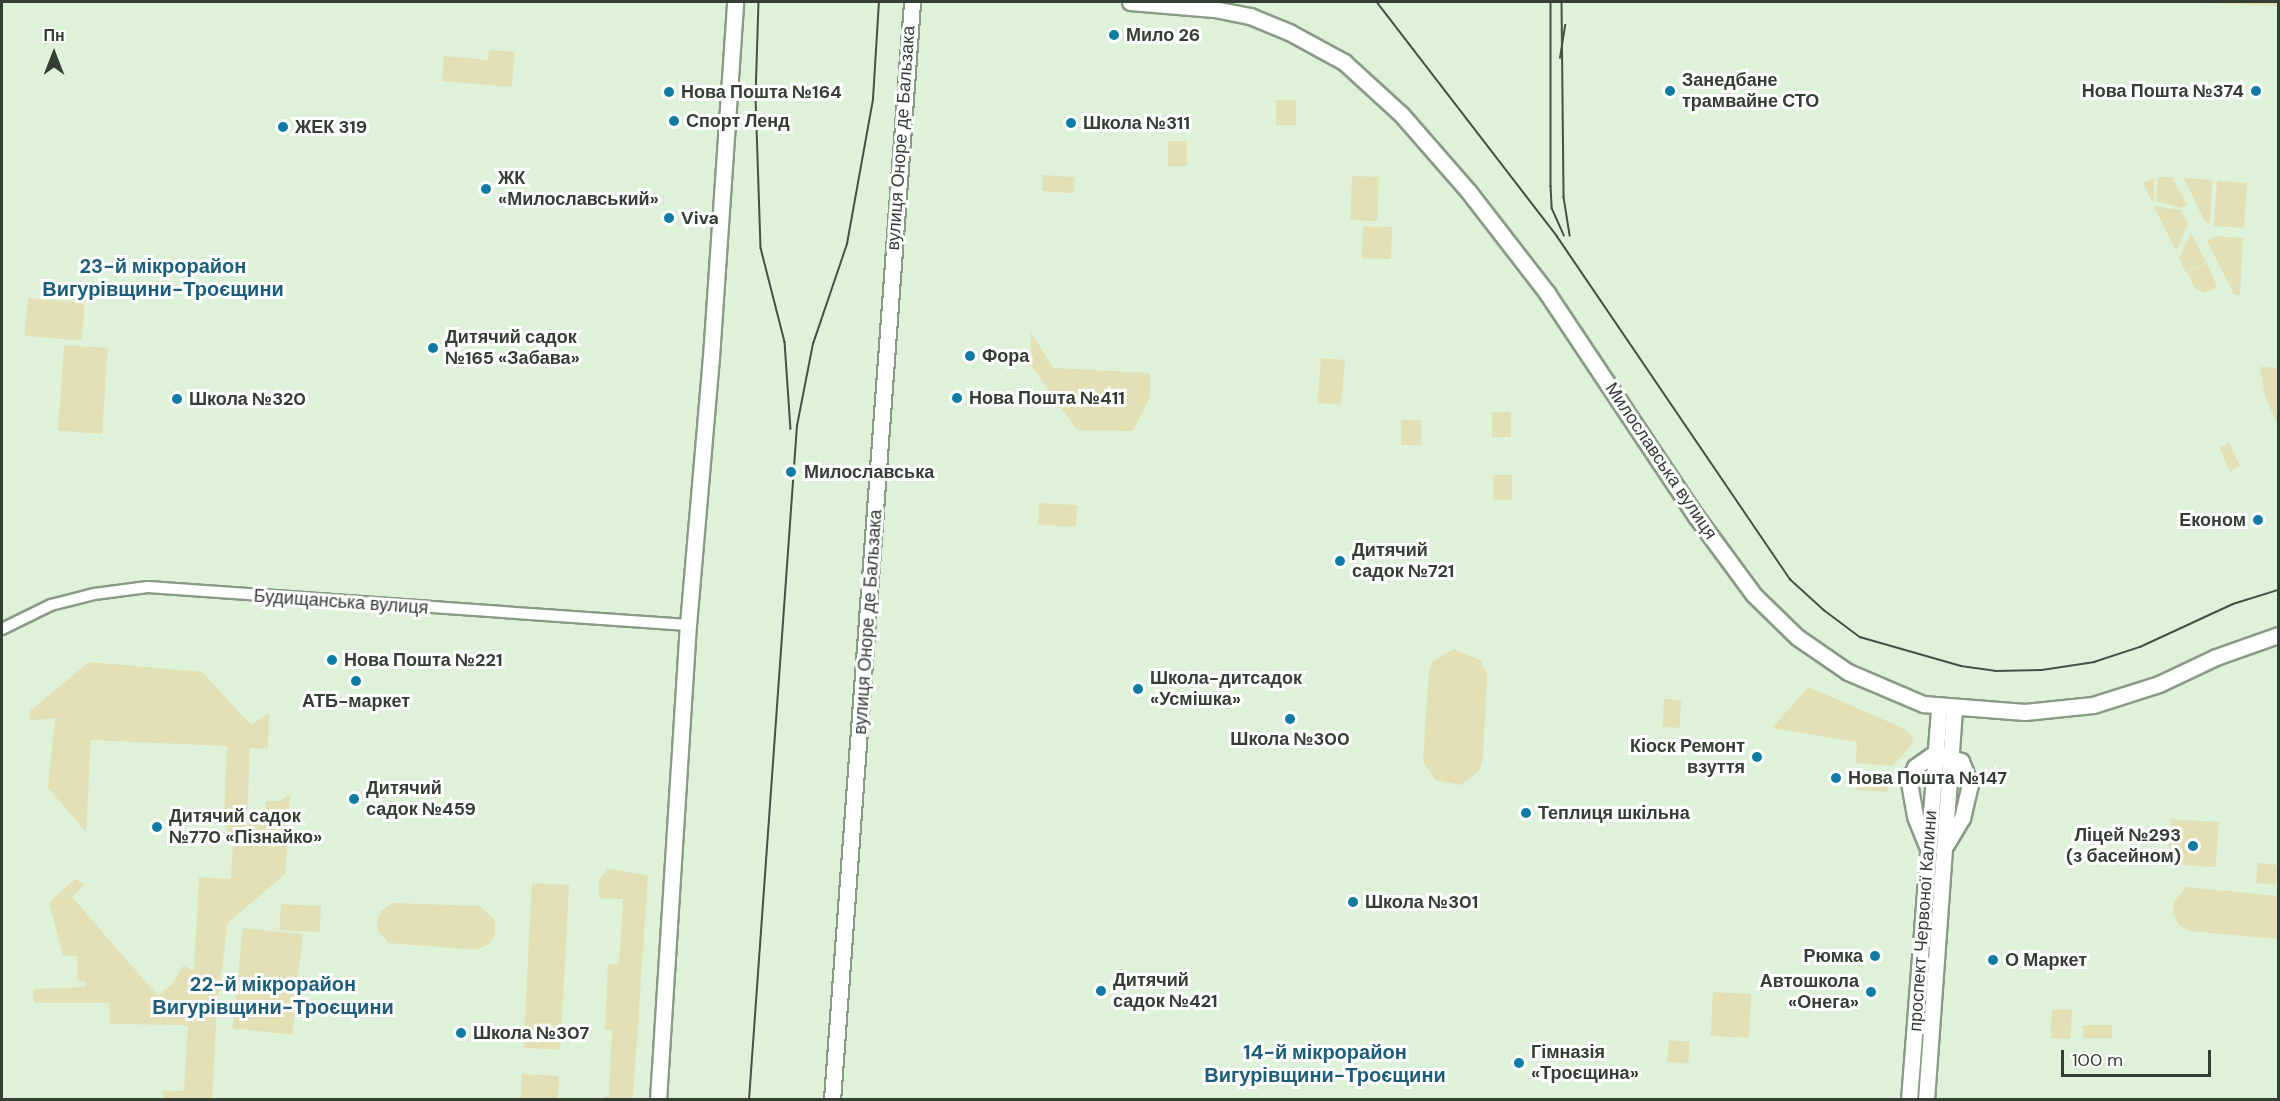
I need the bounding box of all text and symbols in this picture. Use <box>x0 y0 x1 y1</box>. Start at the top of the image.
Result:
north arrow <box>24 24 84 84</box>
place label: Мило 26 <box>1126 24 1200 46</box>
text: Пн <box>43 25 65 46</box>
street label: вулиця Оноре де Бальзака <box>882 25 920 251</box>
marker: Мило 26 <box>1107 28 1121 42</box>
place label: Занедбане трамвайне СТО <box>1682 70 1819 112</box>
place label: Нова Пошта №374 <box>2082 80 2244 102</box>
place label: Нова Пошта №164 <box>681 81 842 103</box>
marker: Занедбане трамвайне СТО <box>1663 84 1677 98</box>
marker: Нова Пошта №374 <box>2249 84 2263 98</box>
marker: Нова Пошта №164 <box>662 85 676 99</box>
place label: Спорт Ленд <box>686 110 790 132</box>
place label: Школа №311 <box>1083 112 1190 134</box>
marker: Спорт Ленд <box>667 114 681 128</box>
place label: ЖЕК 319 <box>295 116 367 138</box>
marker: Школа №311 <box>1064 116 1078 130</box>
marker: ЖЕК 319 <box>276 120 290 134</box>
place label: ЖК «Милославський» <box>498 168 659 210</box>
marker: ЖК «Милославський» <box>479 182 493 196</box>
place label: Viva <box>681 207 719 229</box>
marker: Viva <box>662 211 676 225</box>
district label: 23-й мікрорайон Вигурівщини-Троєщини <box>42 254 284 301</box>
place label: Дитячий садок №165 «Забава» <box>445 327 580 370</box>
marker: Дитячий садок №165 «Забава» <box>426 341 440 355</box>
place label: Фора <box>982 345 1029 367</box>
marker: Фора <box>963 349 977 363</box>
street label: Милославська вулиця <box>1600 378 1722 544</box>
place label: Нова Пошта №411 <box>969 387 1125 409</box>
place label: Школа №320 <box>189 388 306 410</box>
marker: Нова Пошта №411 <box>950 391 964 405</box>
marker: Школа №320 <box>170 392 184 406</box>
place label: Милославська <box>804 461 934 483</box>
marker: Милославська <box>782 463 800 481</box>
street label: вулиця Оноре де Бальзака <box>849 509 887 735</box>
place label: Економ <box>2179 509 2246 531</box>
marker: Економ <box>2251 513 2265 527</box>
place label: Дитячий садок №721 <box>1352 540 1454 582</box>
marker: Дитячий садок №721 <box>1333 554 1347 568</box>
street label: Будищанська вулиця <box>253 585 429 619</box>
place label: Нова Пошта №221 <box>344 649 502 671</box>
marker: Нова Пошта №221 <box>325 653 339 667</box>
place label: Школа-дитсадок «Усмішка» <box>1150 668 1302 710</box>
marker: АТБ-маркет <box>349 674 363 688</box>
marker: Школа-дитсадок «Усмішка» <box>1131 682 1145 696</box>
place label: АТБ-маркет <box>302 690 410 712</box>
marker: Школа №300 <box>1283 712 1297 726</box>
place label: Школа №300 <box>1230 728 1350 750</box>
place label: Кіоск Ремонт взуття <box>1630 736 1745 778</box>
marker: Кіоск Ремонт взуття <box>1750 750 1764 764</box>
place label: Нова Пошта №147 <box>1848 767 2007 789</box>
marker: Нова Пошта №147 <box>1829 771 1843 785</box>
place label: Дитячий садок №459 <box>366 778 476 820</box>
marker: Дитячий садок №459 <box>347 792 361 806</box>
place label: Теплиця шкільна <box>1538 802 1690 824</box>
place label: Дитячий садок №770 «Пізнайко» <box>169 806 322 848</box>
marker: Теплиця шкільна <box>1519 806 1533 820</box>
street label: проспект Червоної Калини <box>1904 810 1942 1032</box>
marker: Дитячий садок №770 «Пізнайко» <box>150 820 164 834</box>
place label: Ліцей №293 (з басейном) <box>2066 825 2181 868</box>
marker: Ліцей №293 (з басейном) <box>2186 839 2200 853</box>
place label: Школа №301 <box>1365 891 1478 913</box>
marker: Школа №301 <box>1346 895 1360 909</box>
place label: Рюмка <box>1804 945 1863 967</box>
marker: Рюмка <box>1868 949 1882 963</box>
place label: О Маркет <box>2005 949 2087 971</box>
marker: О Маркет <box>1986 953 2000 967</box>
place label: Дитячий садок №421 <box>1113 970 1218 1012</box>
place label: Автошкола «Онега» <box>1760 971 1859 1014</box>
district label: 22-й мікрорайон Вигурівщини-Троєщини <box>152 973 394 1020</box>
marker: Дитячий садок №421 <box>1094 984 1108 998</box>
marker: Автошкола «Онега» <box>1864 985 1878 999</box>
place label: Школа №307 <box>473 1022 589 1044</box>
marker: Школа №307 <box>454 1026 468 1040</box>
scale bar <box>2064 1038 2214 1076</box>
district label: 14-й мікрорайон Вигурівщини-Троєщини <box>1204 1041 1446 1088</box>
place label: Гімназія «Троєщина» <box>1531 1042 1639 1084</box>
text: 100 m <box>2072 1048 2123 1072</box>
marker: Гімназія «Троєщина» <box>1512 1056 1526 1070</box>

